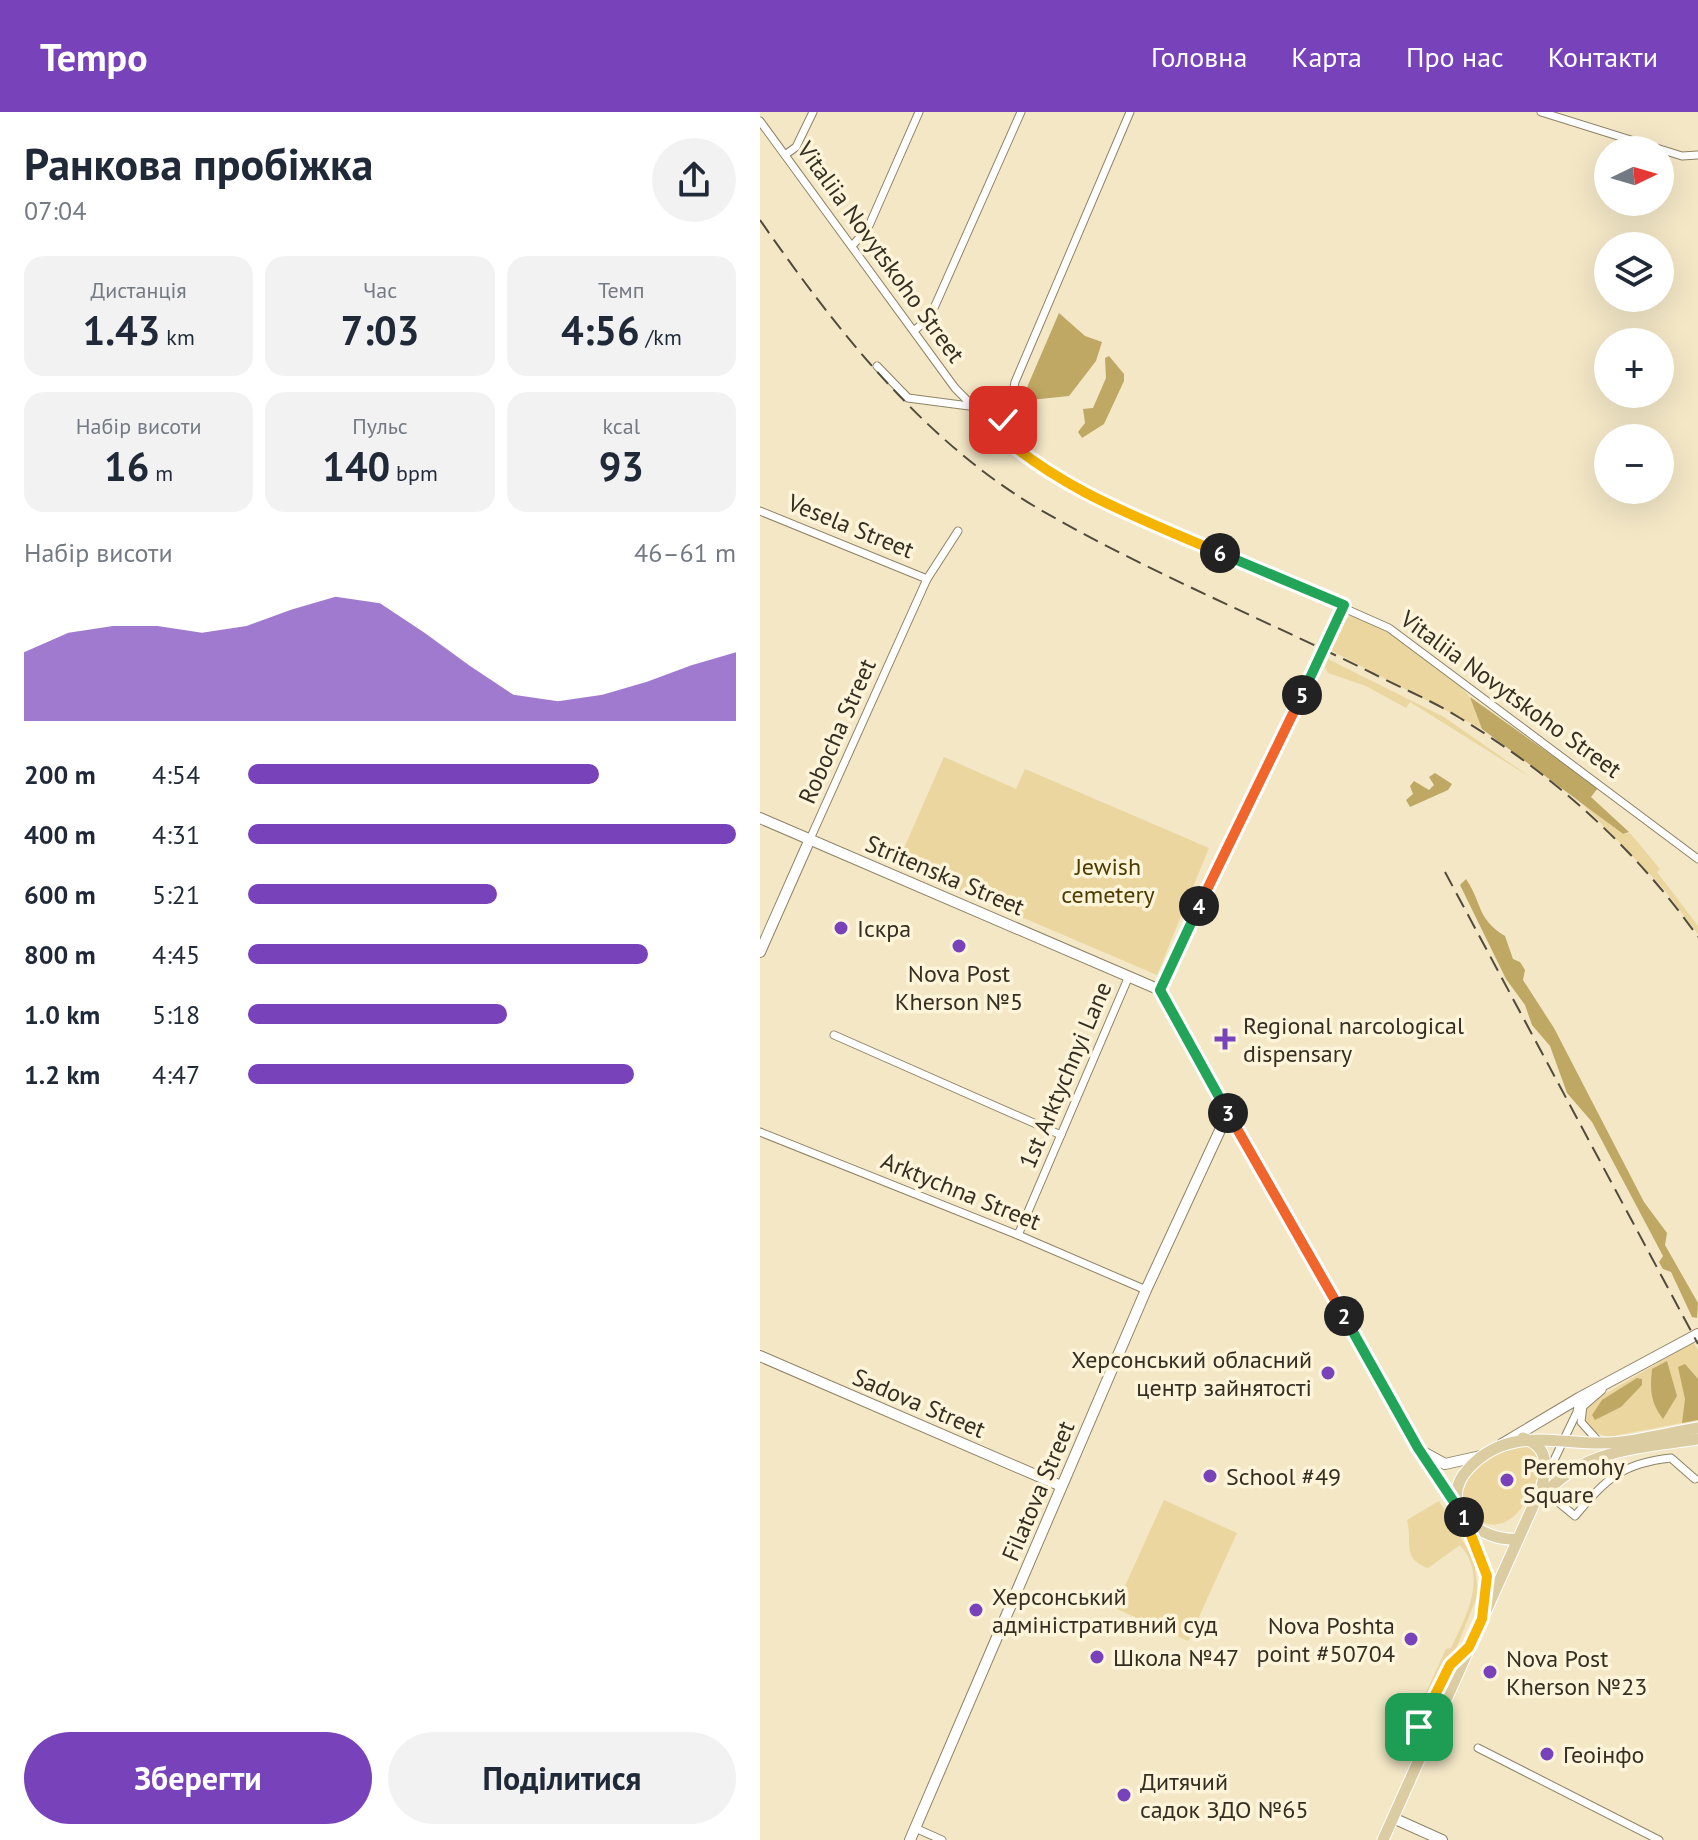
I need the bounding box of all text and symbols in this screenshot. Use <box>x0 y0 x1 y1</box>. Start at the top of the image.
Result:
text: Tempo <box>40 32 148 81</box>
text: Головна <box>1151 38 1247 75</box>
text: Карта <box>1291 38 1362 75</box>
text: Про нас <box>1406 38 1504 75</box>
text: Контакти <box>1548 38 1658 75</box>
text: Ранкова пробіжка <box>24 135 373 192</box>
street label: Vitaliia Novytskoho Street <box>790 135 972 369</box>
north arrow <box>1594 136 1674 216</box>
map controls <box>1594 136 1674 504</box>
button: share <box>652 138 736 222</box>
text: 07:04 <box>24 194 86 227</box>
button: layers <box>1594 232 1674 312</box>
text: Дистанція <box>91 276 187 304</box>
text: Час <box>363 276 397 304</box>
text: Темп <box>598 276 645 304</box>
text: 1.43 <box>83 304 160 356</box>
text: 7:03 <box>341 304 419 356</box>
text: 4:56 <box>561 304 640 356</box>
text: km <box>160 323 195 351</box>
text: /km <box>640 323 682 351</box>
button: + <box>1594 328 1674 408</box>
pin <box>969 386 1037 454</box>
icon: check <box>981 398 1025 442</box>
text: Набір висоти <box>76 412 202 440</box>
text: Пульс <box>352 412 408 440</box>
text: kcal <box>603 412 640 440</box>
button: − <box>1594 424 1674 504</box>
text: 16 <box>104 440 149 492</box>
text: 140 <box>322 440 390 492</box>
text: 93 <box>599 440 644 492</box>
text: m <box>149 459 173 487</box>
text: bpm <box>390 459 438 487</box>
street label: Vesela Street <box>782 486 919 565</box>
pin: 6 <box>1200 533 1240 573</box>
text: Набір висоти <box>24 536 173 569</box>
text: 46–61 m <box>634 536 736 569</box>
text: 6 <box>1214 539 1226 567</box>
street label: Vitaliia Novytskoho Street <box>1394 603 1628 785</box>
street label: Robocha Street <box>791 654 883 808</box>
pin: 5 <box>1282 675 1322 715</box>
text: 5 <box>1296 681 1308 709</box>
text: 200 m <box>24 758 96 791</box>
text: 4:54 <box>152 758 200 791</box>
text: 400 m <box>24 818 96 851</box>
text: 4:31 <box>152 818 200 851</box>
street label: Stritenska Street <box>861 828 1029 922</box>
park label: Jewish cemetery <box>1061 851 1155 910</box>
text: 600 m <box>24 878 96 911</box>
text: 5:21 <box>152 878 200 911</box>
pin: 4 <box>1179 886 1219 926</box>
text: 4 <box>1193 892 1205 920</box>
place label: Іскра <box>857 913 911 944</box>
marker: Іскра <box>832 919 850 937</box>
marker: Nova Post Kherson №5 <box>950 937 968 955</box>
text: 800 m <box>24 938 96 971</box>
text: 4:45 <box>152 938 200 971</box>
place label: Nova Post Kherson №5 <box>895 958 1023 1017</box>
street label: 1st Arktychnyi Lane <box>1012 977 1118 1173</box>
text: 1.0 km <box>24 998 100 1031</box>
text: 5:18 <box>152 998 200 1031</box>
place label: Regional narcological dispensary <box>1243 1010 1464 1069</box>
marker: Regional narcological dispensary <box>1214 1028 1236 1050</box>
text: 1.2 km <box>24 1058 100 1091</box>
text: 4:47 <box>152 1058 200 1091</box>
pin: 3 <box>1208 1093 1248 1133</box>
text: 3 <box>1222 1099 1234 1127</box>
street label: Arktychna Street <box>877 1145 1045 1237</box>
pin: 2 <box>1324 1296 1364 1336</box>
text: 2 <box>1338 1302 1350 1330</box>
place label: Херсонський обласний центр зайнятості <box>1071 1344 1312 1403</box>
street label: Sadova Street <box>848 1361 990 1445</box>
marker: Херсонський обласний центр зайнятості <box>1319 1364 1337 1382</box>
street label: Filatova Street <box>995 1416 1081 1566</box>
place label: Peremohy Square <box>1523 1451 1625 1510</box>
place label: School #49 <box>1226 1461 1341 1492</box>
marker: School #49 <box>1201 1467 1219 1485</box>
marker: Peremohy Square <box>1498 1471 1516 1489</box>
pin: 1 <box>1444 1497 1484 1537</box>
text: 1 <box>1458 1503 1470 1531</box>
place label: Херсонський адміністративний суд <box>992 1581 1218 1640</box>
marker: Херсонський адміністративний суд <box>967 1601 985 1619</box>
place label: Nova Poshta point #50704 <box>1257 1610 1395 1669</box>
marker: Nova Poshta point #50704 <box>1402 1630 1420 1648</box>
place label: Школа №47 <box>1113 1642 1239 1673</box>
place label: Nova Post Kherson №23 <box>1506 1643 1647 1702</box>
marker: Школа №47 <box>1088 1648 1106 1666</box>
marker: Nova Post Kherson №23 <box>1481 1663 1499 1681</box>
pin <box>1385 1693 1453 1761</box>
icon: arrive <box>1397 1705 1441 1749</box>
button: Зберегти <box>24 1732 372 1824</box>
button: Поділитися <box>388 1732 736 1824</box>
place label: Геоінфо <box>1563 1739 1644 1770</box>
marker: Геоінфо <box>1538 1745 1556 1763</box>
place label: Дитячий садок ЗДО №65 <box>1140 1766 1308 1825</box>
marker: Дитячий садок ЗДО №65 <box>1115 1786 1133 1804</box>

